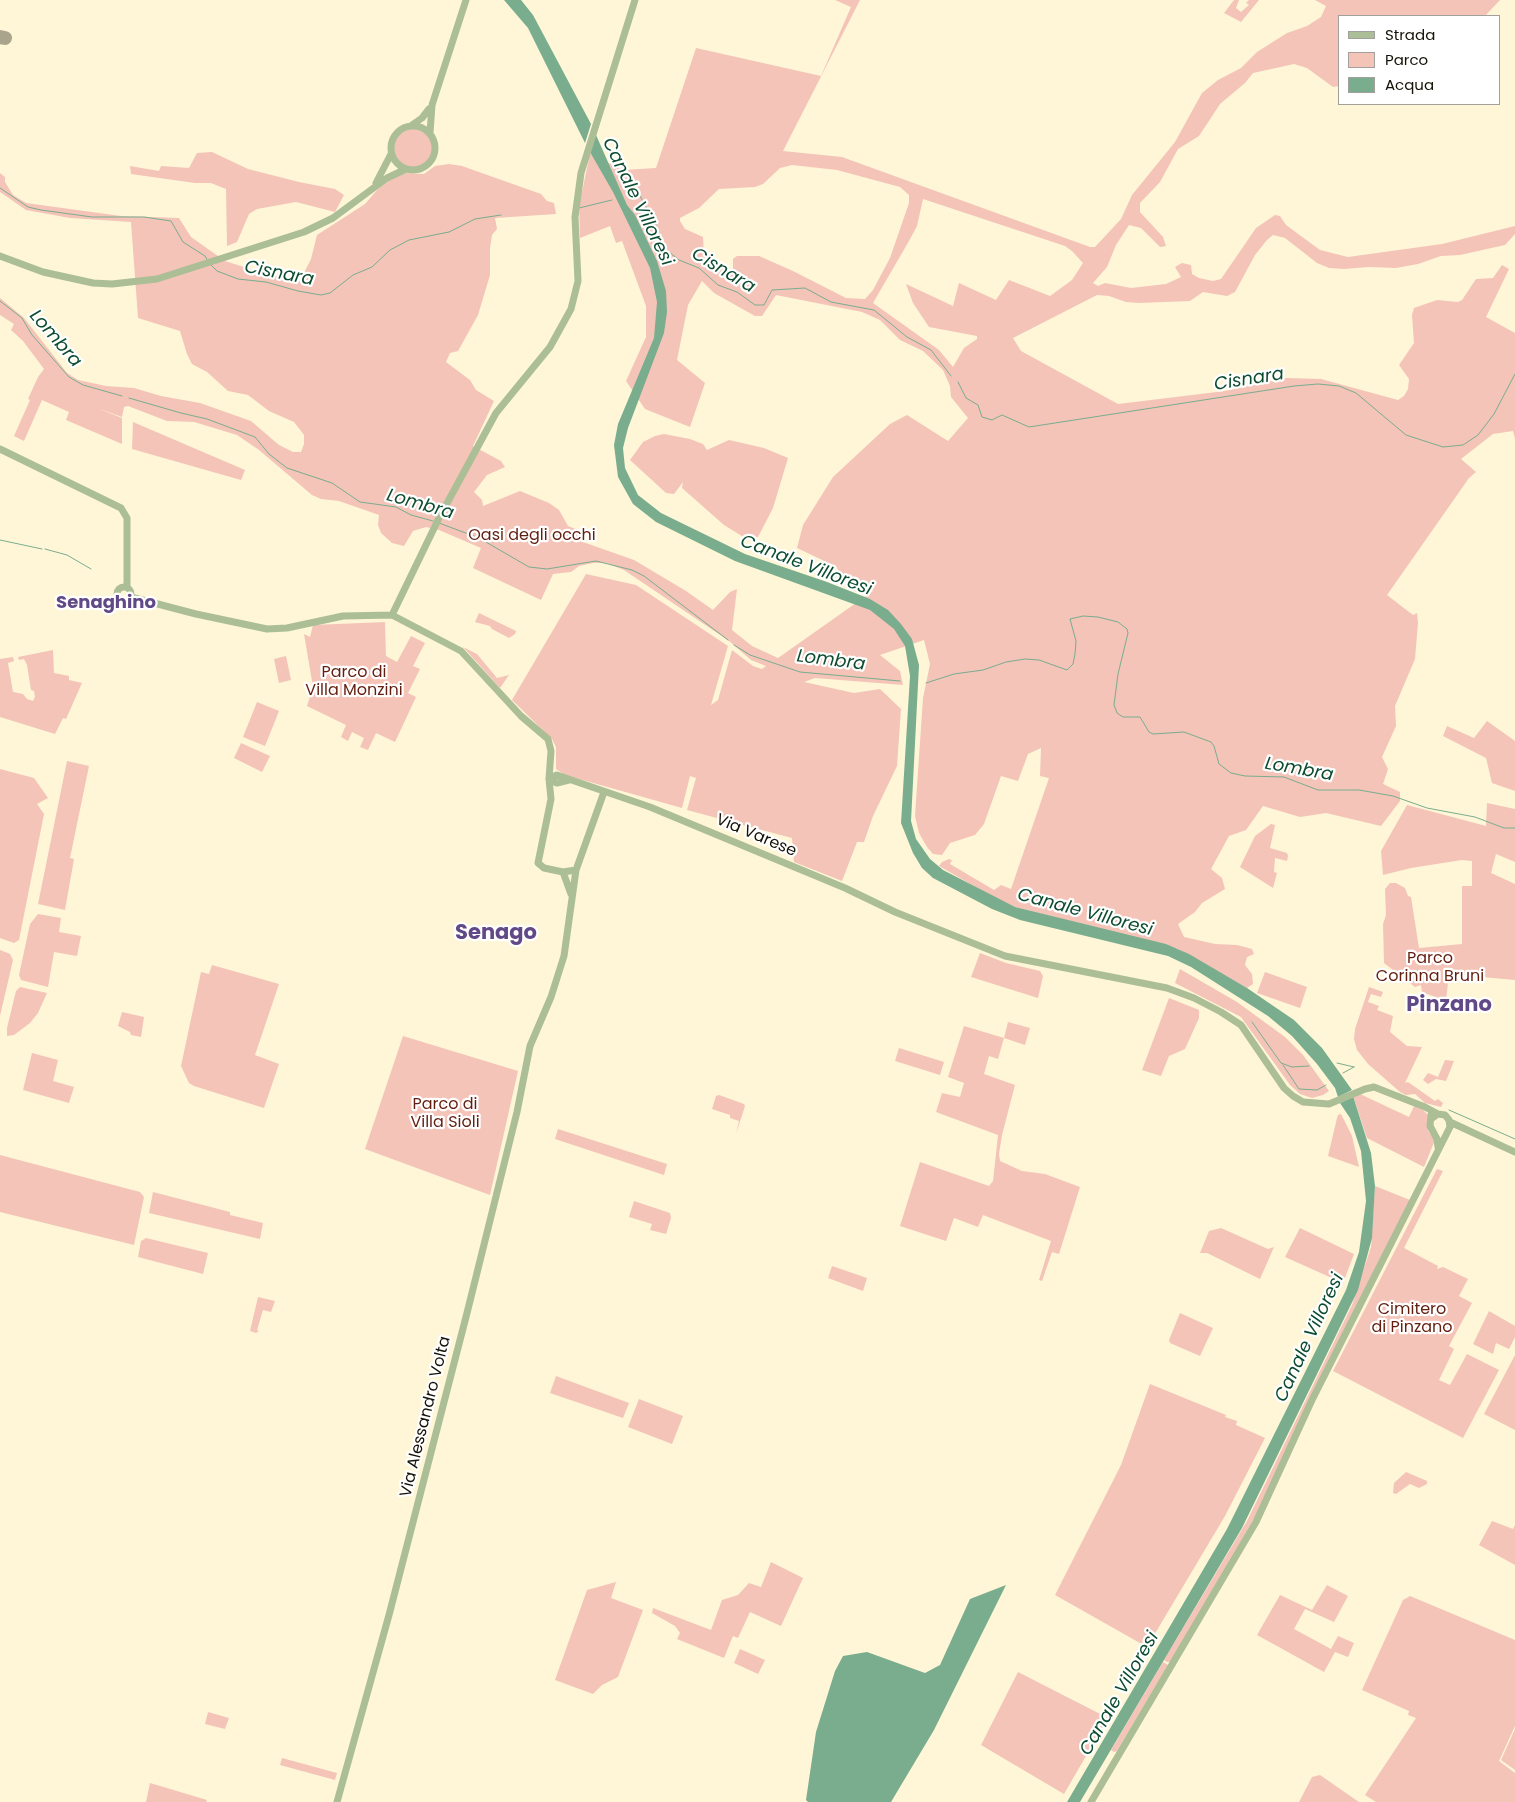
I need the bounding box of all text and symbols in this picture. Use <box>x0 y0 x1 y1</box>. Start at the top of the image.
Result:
legend <box>1338 15 1500 105</box>
text: Strada <box>1385 24 1435 45</box>
text: Parco <box>1385 49 1428 70</box>
text: Acqua <box>1385 74 1434 95</box>
water label: Canale Villoresi <box>597 135 677 269</box>
water label: Cisnara <box>687 244 759 298</box>
water label: Cisnara <box>242 257 316 291</box>
water label: Lombra <box>24 306 86 372</box>
water label: Cisnara <box>1213 364 1285 396</box>
water label: Lombra <box>384 485 456 525</box>
park label: Oasi degli occhi <box>468 526 596 546</box>
water label: Canale Villoresi <box>737 531 875 601</box>
district label: Senaghino <box>56 592 156 614</box>
water label: Lombra <box>795 646 867 676</box>
park label: Parco di Villa Monzini <box>305 663 403 701</box>
water label: Lombra <box>1263 753 1335 787</box>
street label: Via Varese <box>713 810 799 862</box>
water label: Canale Villoresi <box>1015 885 1155 941</box>
district label: Senago <box>455 921 537 947</box>
park label: Parco Corinna Bruni <box>1376 949 1484 987</box>
district label: Pinzano <box>1406 993 1492 1019</box>
park label: Parco di Villa Sioli <box>410 1095 480 1133</box>
water label: Canale Villoresi <box>1271 1270 1349 1406</box>
park label: Cimitero di Pinzano <box>1371 1300 1453 1338</box>
street label: Via Alessandro Volta <box>397 1335 455 1499</box>
water label: Canale Villoresi <box>1076 1628 1164 1760</box>

